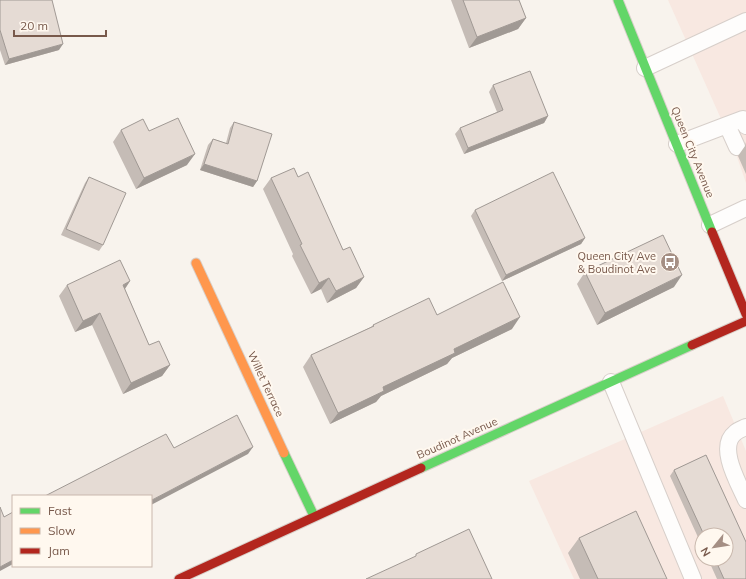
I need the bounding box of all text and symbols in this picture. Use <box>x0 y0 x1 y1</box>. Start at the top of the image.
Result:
scale bar <box>14 12 106 38</box>
text: 20 m <box>20 18 48 33</box>
street label: Queen City Avenue <box>668 104 718 200</box>
place label: Queen City Ave & Boudinot Ave <box>577 249 656 276</box>
bus stop icon: Queen City Ave & Boudinot Ave <box>659 251 681 273</box>
street label: Willet Terrace <box>245 349 287 419</box>
street label: Boudinot Avenue <box>414 414 500 462</box>
legend <box>12 495 152 567</box>
text: Fast <box>48 503 72 518</box>
text: Slow <box>48 523 76 538</box>
north arrow <box>694 527 734 567</box>
text: Jam <box>48 543 70 558</box>
text: N <box>697 545 713 559</box>

